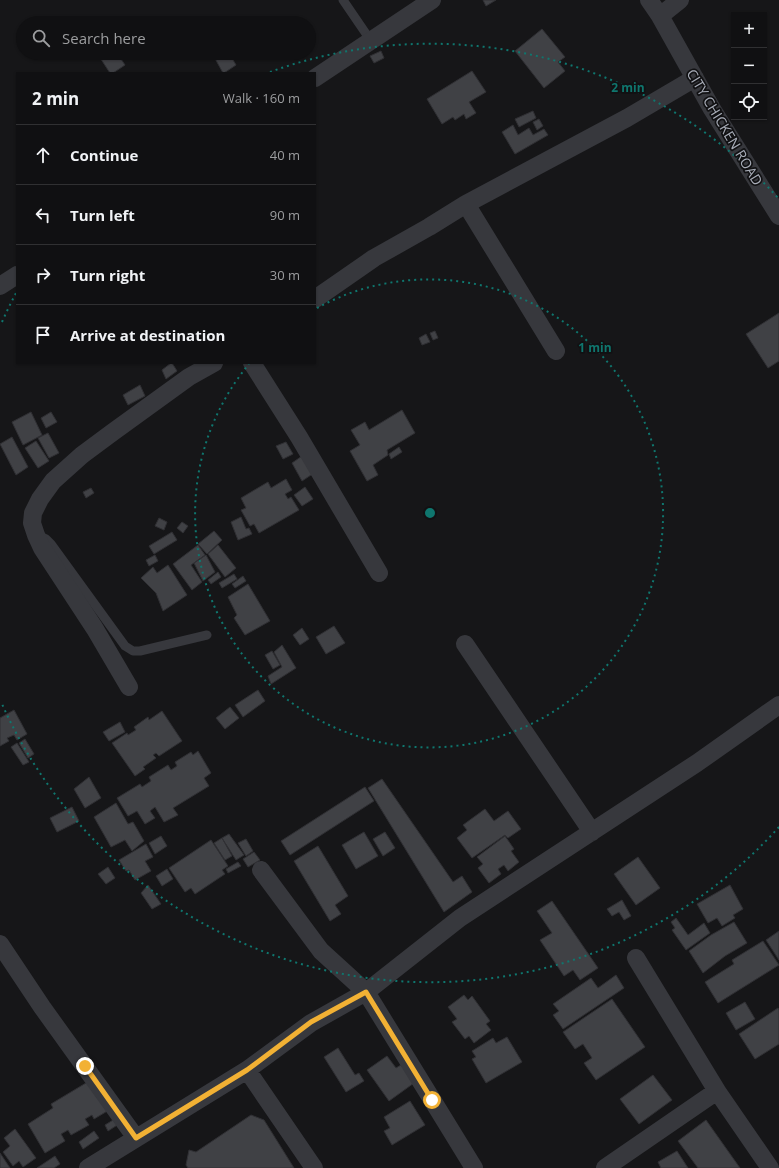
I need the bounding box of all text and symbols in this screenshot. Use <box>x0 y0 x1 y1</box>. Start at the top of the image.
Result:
map controls <box>731 12 767 120</box>
button: + <box>731 12 767 48</box>
search box <box>16 16 316 60</box>
icon: search <box>30 27 52 49</box>
text: Search here <box>62 28 146 48</box>
button: − <box>731 48 767 84</box>
street label: CITY CHICKEN ROAD <box>683 65 767 189</box>
text: 2 min <box>611 79 645 96</box>
button: locate <box>731 84 767 120</box>
text: 2 min <box>32 87 79 110</box>
text: Walk · 160 m <box>223 89 300 107</box>
icon: ahead <box>32 144 54 166</box>
text: Continue <box>70 145 138 165</box>
text: 40 m <box>270 146 300 164</box>
icon: left <box>32 204 54 226</box>
text: Turn left <box>70 205 135 225</box>
text: 90 m <box>270 206 300 224</box>
icon: right <box>32 264 54 286</box>
text: Turn right <box>70 265 145 285</box>
text: 30 m <box>270 266 300 284</box>
icon: arrive <box>32 324 54 346</box>
text: Arrive at destination <box>70 325 225 345</box>
text: 1 min <box>578 339 612 356</box>
centre of rings <box>423 506 437 520</box>
route end <box>76 1057 94 1075</box>
route start <box>423 1091 441 1109</box>

